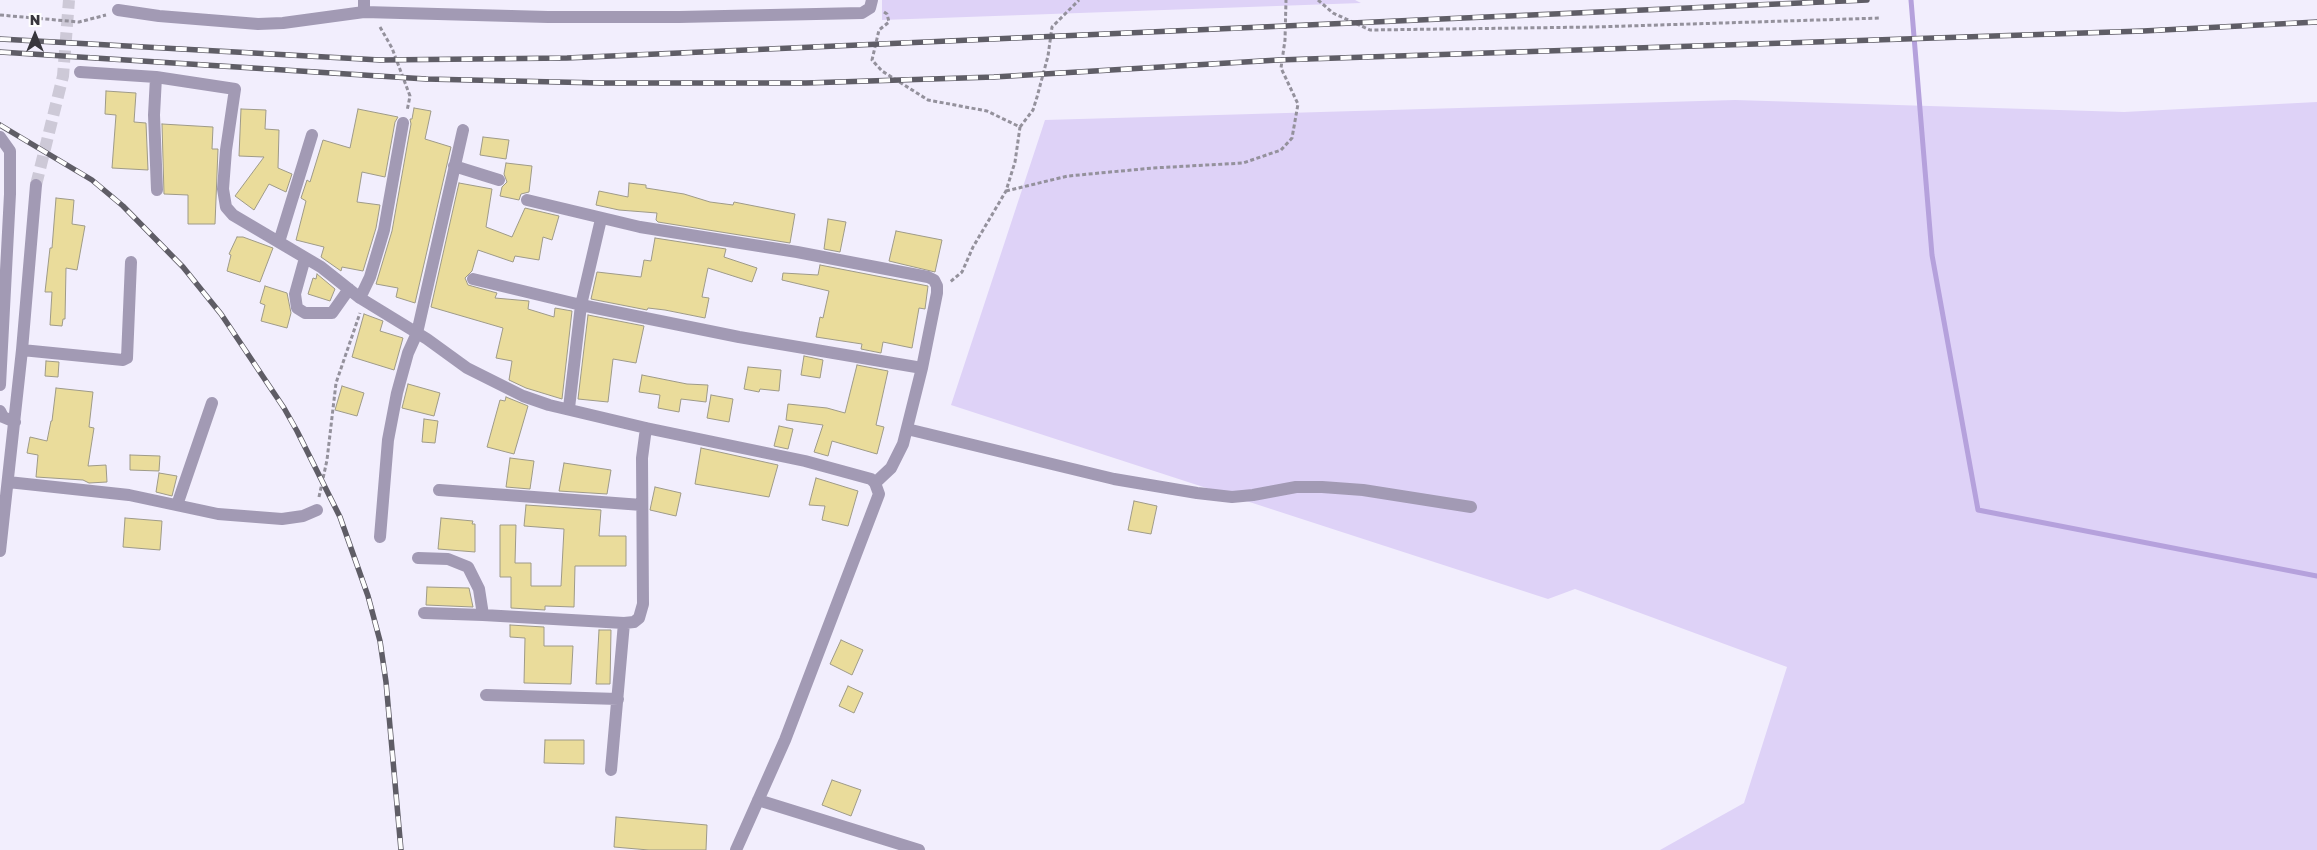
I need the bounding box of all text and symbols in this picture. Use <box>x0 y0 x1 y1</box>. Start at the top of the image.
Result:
north arrow <box>10 10 60 60</box>
text: N <box>30 11 40 28</box>

